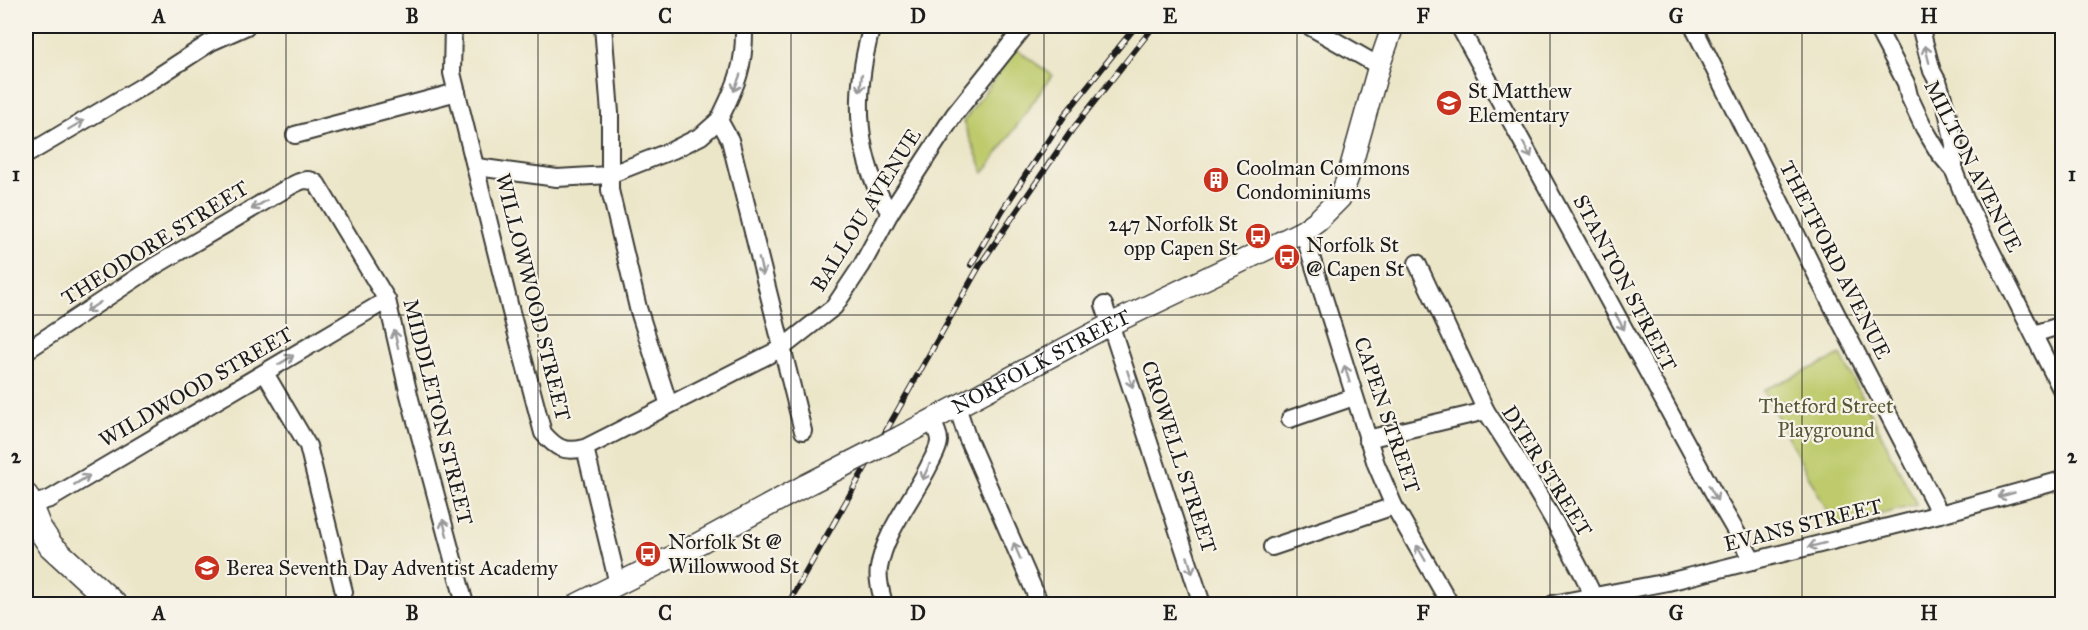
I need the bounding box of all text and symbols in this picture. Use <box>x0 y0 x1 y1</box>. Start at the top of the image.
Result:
text: A <box>150 4 166 28</box>
text: B <box>405 4 419 28</box>
text: C <box>658 4 672 28</box>
text: D <box>910 4 926 28</box>
text: E <box>1163 4 1178 28</box>
text: F <box>1416 4 1430 28</box>
text: G <box>1669 4 1684 28</box>
text: H <box>1920 4 1938 28</box>
one-way arrow <box>1921 45 1932 64</box>
one-way arrow <box>855 72 866 92</box>
one-way arrow <box>730 73 741 92</box>
street label: MILTON AVENUE <box>1918 76 2028 256</box>
place label: St Matthew Elementary <box>1468 78 1572 128</box>
school or university icon: St Matthew Elementary <box>1434 88 1464 118</box>
one-way arrow <box>67 119 84 131</box>
street label: BALLOU AVENUE <box>805 124 927 296</box>
one-way arrow <box>1522 141 1533 159</box>
place label: Coolman Commons Condominiums <box>1236 155 1410 205</box>
street label: THETFORD AVENUE <box>1774 157 1896 363</box>
text: 1 <box>12 162 20 186</box>
text: 1 <box>2068 162 2076 186</box>
building icon: Coolman Commons Condominiums <box>1201 165 1231 195</box>
street label: WILLOWWOOD STREET <box>490 171 576 423</box>
street label: THEODORE STREET <box>57 175 253 311</box>
street label: STANTON STREET <box>1567 190 1683 376</box>
one-way arrow <box>251 199 268 211</box>
place label: 247 Norfolk St opp Capen St <box>1108 211 1239 261</box>
bus stop icon: 247 Norfolk St opp Capen St <box>1243 221 1273 251</box>
place label: Norfolk St @ Capen St <box>1306 232 1405 282</box>
bus stop icon: Norfolk St @ Capen St <box>1272 242 1302 272</box>
one-way arrow <box>756 257 768 276</box>
street label: MIDDLETON STREET <box>397 296 479 528</box>
one-way arrow <box>85 301 101 313</box>
street label: NORFOLK STREET <box>947 304 1135 420</box>
one-way arrow <box>1614 313 1626 330</box>
street label: WILDWOOD STREET <box>95 321 297 453</box>
one-way arrow <box>390 330 402 349</box>
street label: CAPEN STREET <box>1348 333 1426 497</box>
one-way arrow <box>277 354 294 366</box>
street label: CROWELL STREET <box>1136 358 1222 556</box>
one-way arrow <box>1341 365 1352 384</box>
one-way arrow <box>1125 370 1136 389</box>
park label: Thetford Street Playground <box>1759 393 1894 443</box>
street label: DYER STREET <box>1496 401 1598 541</box>
text: 2 <box>11 444 22 468</box>
text: 2 <box>2067 444 2078 468</box>
one-way arrow <box>919 463 931 481</box>
one-way arrow <box>73 474 90 486</box>
one-way arrow <box>1707 484 1719 501</box>
one-way arrow <box>1997 489 2016 501</box>
street label: EVANS STREET <box>1721 493 1885 557</box>
one-way arrow <box>438 519 450 538</box>
place label: Norfolk St @ Willowwood St <box>668 529 800 579</box>
bus stop icon: Norfolk St @ Willowwood St <box>633 539 663 569</box>
one-way arrow <box>1808 539 1827 551</box>
one-way arrow <box>1010 542 1022 560</box>
one-way arrow <box>1415 545 1427 562</box>
school or university icon: Berea Seventh Day Adventist Academy <box>192 553 222 583</box>
place label: Berea Seventh Day Adventist Academy <box>226 555 559 581</box>
one-way arrow <box>1185 555 1196 574</box>
text: A <box>150 601 166 625</box>
text: B <box>405 601 419 625</box>
text: C <box>658 601 672 625</box>
text: D <box>910 601 926 625</box>
text: E <box>1163 601 1178 625</box>
text: F <box>1416 601 1430 625</box>
text: G <box>1669 601 1684 625</box>
text: H <box>1920 601 1938 625</box>

